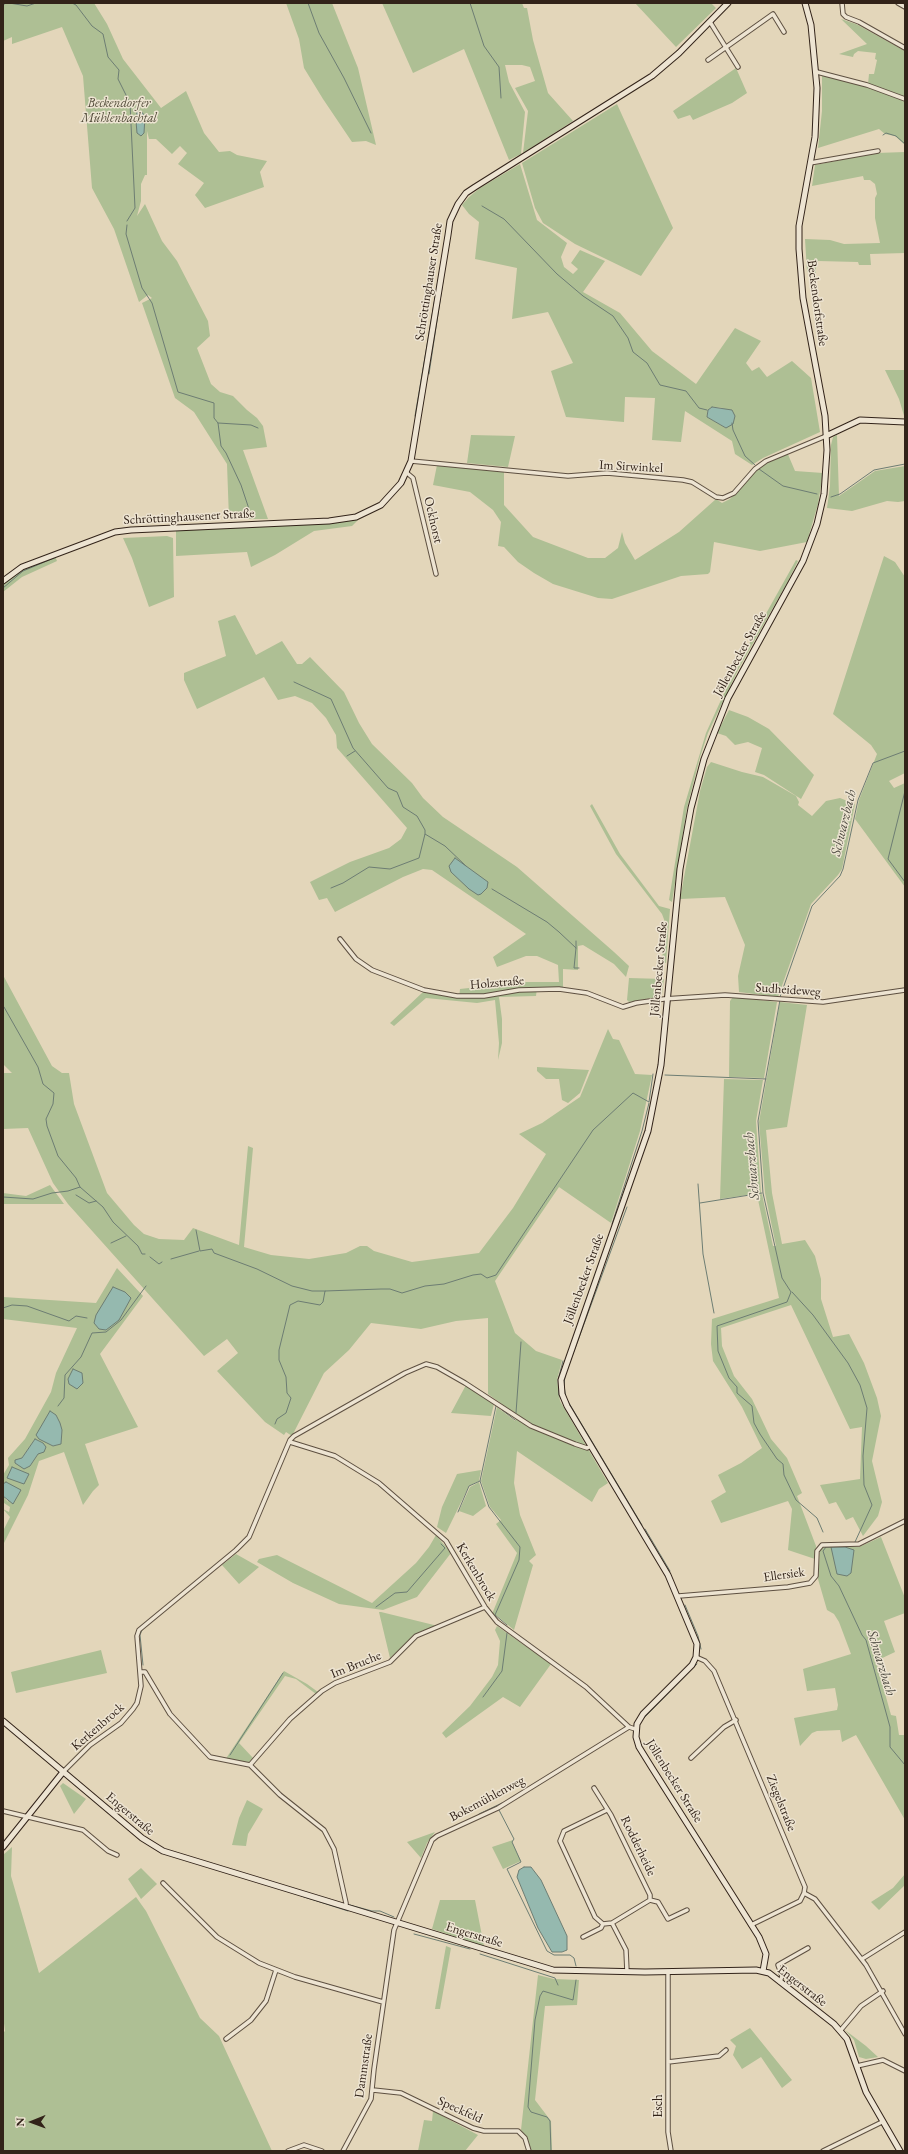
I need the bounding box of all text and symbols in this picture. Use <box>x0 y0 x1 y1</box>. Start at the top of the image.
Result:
park label: Beckendorfer Mühlenbachtal <box>81 95 157 126</box>
street label: Schröttinghauser Straße <box>412 222 446 342</box>
street label: Beckendorfstraße <box>803 259 831 347</box>
street label: Im Sirwinkel <box>599 458 663 476</box>
street label: Ockhorst <box>420 495 446 545</box>
street label: Schröttinghausener Straße <box>123 506 255 528</box>
street label: Jöllenbecker Straße <box>710 609 770 699</box>
water label: Schwarzbach <box>828 788 860 858</box>
street label: Jöllenbecker Straße <box>647 921 671 1017</box>
street label: Holzstraße <box>469 973 525 993</box>
street label: Sudheideweg <box>755 980 821 1000</box>
water label: Schwarzbach <box>741 1131 763 1201</box>
street label: Jöllenbecker Straße <box>560 1232 608 1326</box>
street label: Kerkenbrock <box>453 1540 499 1604</box>
street label: Ellersiek <box>762 1564 806 1586</box>
water label: Schwarzbach <box>863 1628 899 1698</box>
street label: Im Bruche <box>329 1648 383 1682</box>
street label: Kerkenbrock <box>68 1700 128 1754</box>
street label: Jöllenbecker Straße <box>642 1737 706 1825</box>
street label: Bokemühlenweg <box>447 1773 527 1825</box>
street label: Ziegelstraße <box>763 1773 799 1833</box>
street label: Engerstraße <box>103 1789 157 1839</box>
street label: Rodderheide <box>617 1813 659 1879</box>
street label: Engerstraße <box>444 1919 504 1951</box>
street label: Engerstraße <box>774 1962 830 2010</box>
street label: Dammstraße <box>352 2033 376 2099</box>
street label: Speckfeld <box>435 2093 485 2127</box>
street label: Esch <box>650 2094 666 2118</box>
north arrow <box>12 2102 52 2142</box>
text: N <box>13 2118 27 2127</box>

